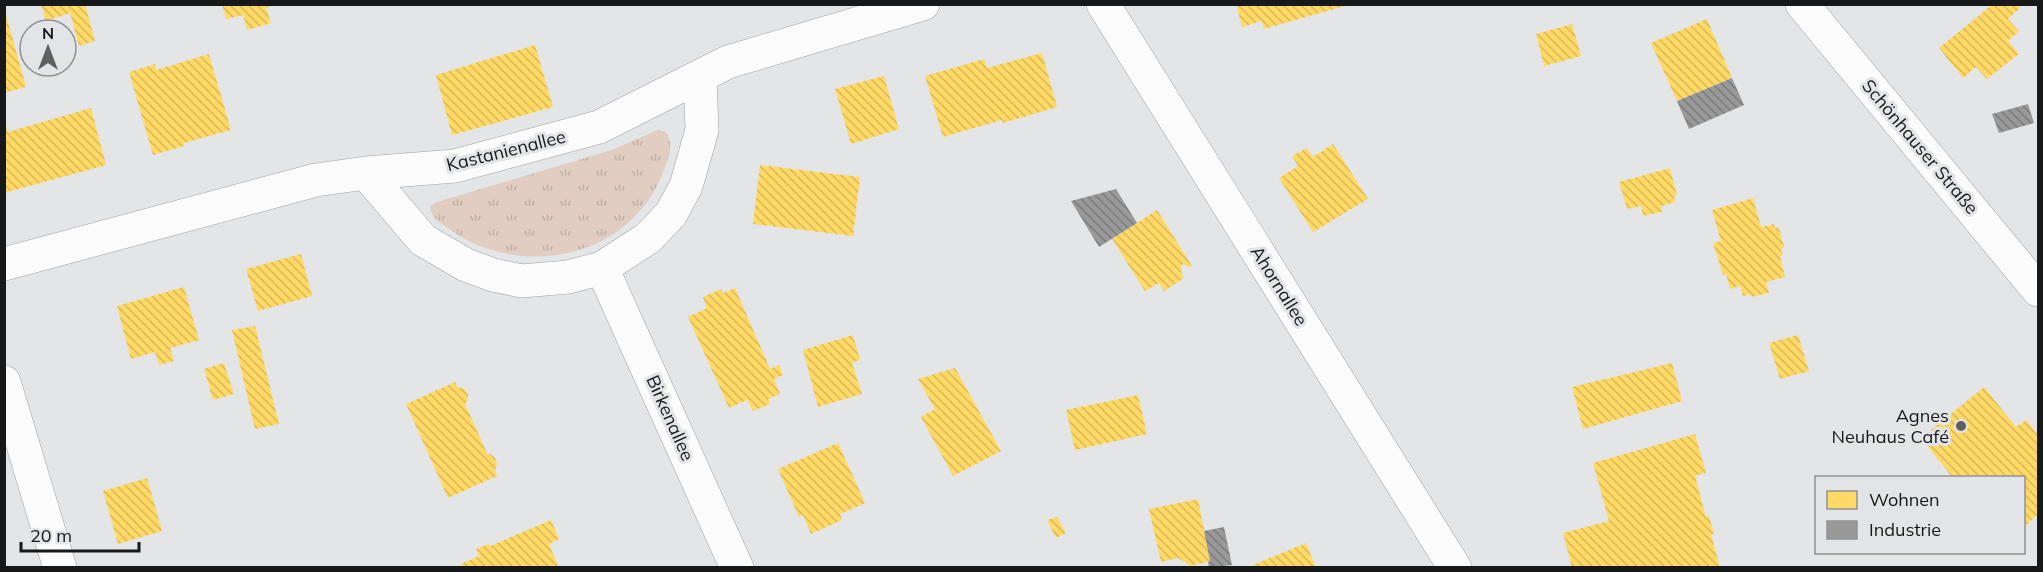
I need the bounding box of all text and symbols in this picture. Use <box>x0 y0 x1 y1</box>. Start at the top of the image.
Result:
north arrow <box>18 18 78 78</box>
text: N <box>42 23 54 43</box>
street label: Schönhauser Straße <box>1857 75 1984 219</box>
street label: Kastanienallee <box>444 125 568 176</box>
street label: Ahornallee <box>1246 241 1313 330</box>
street label: Birkenallee <box>641 371 700 464</box>
place label: Agnes Neuhaus Café <box>1832 404 1949 448</box>
marker: Agnes Neuhaus Café <box>1954 419 1968 433</box>
legend <box>1815 476 2025 554</box>
text: Wohnen <box>1869 488 1940 511</box>
scale bar <box>21 515 140 553</box>
text: Industrie <box>1869 518 1941 541</box>
text: 20 m <box>30 524 72 547</box>

